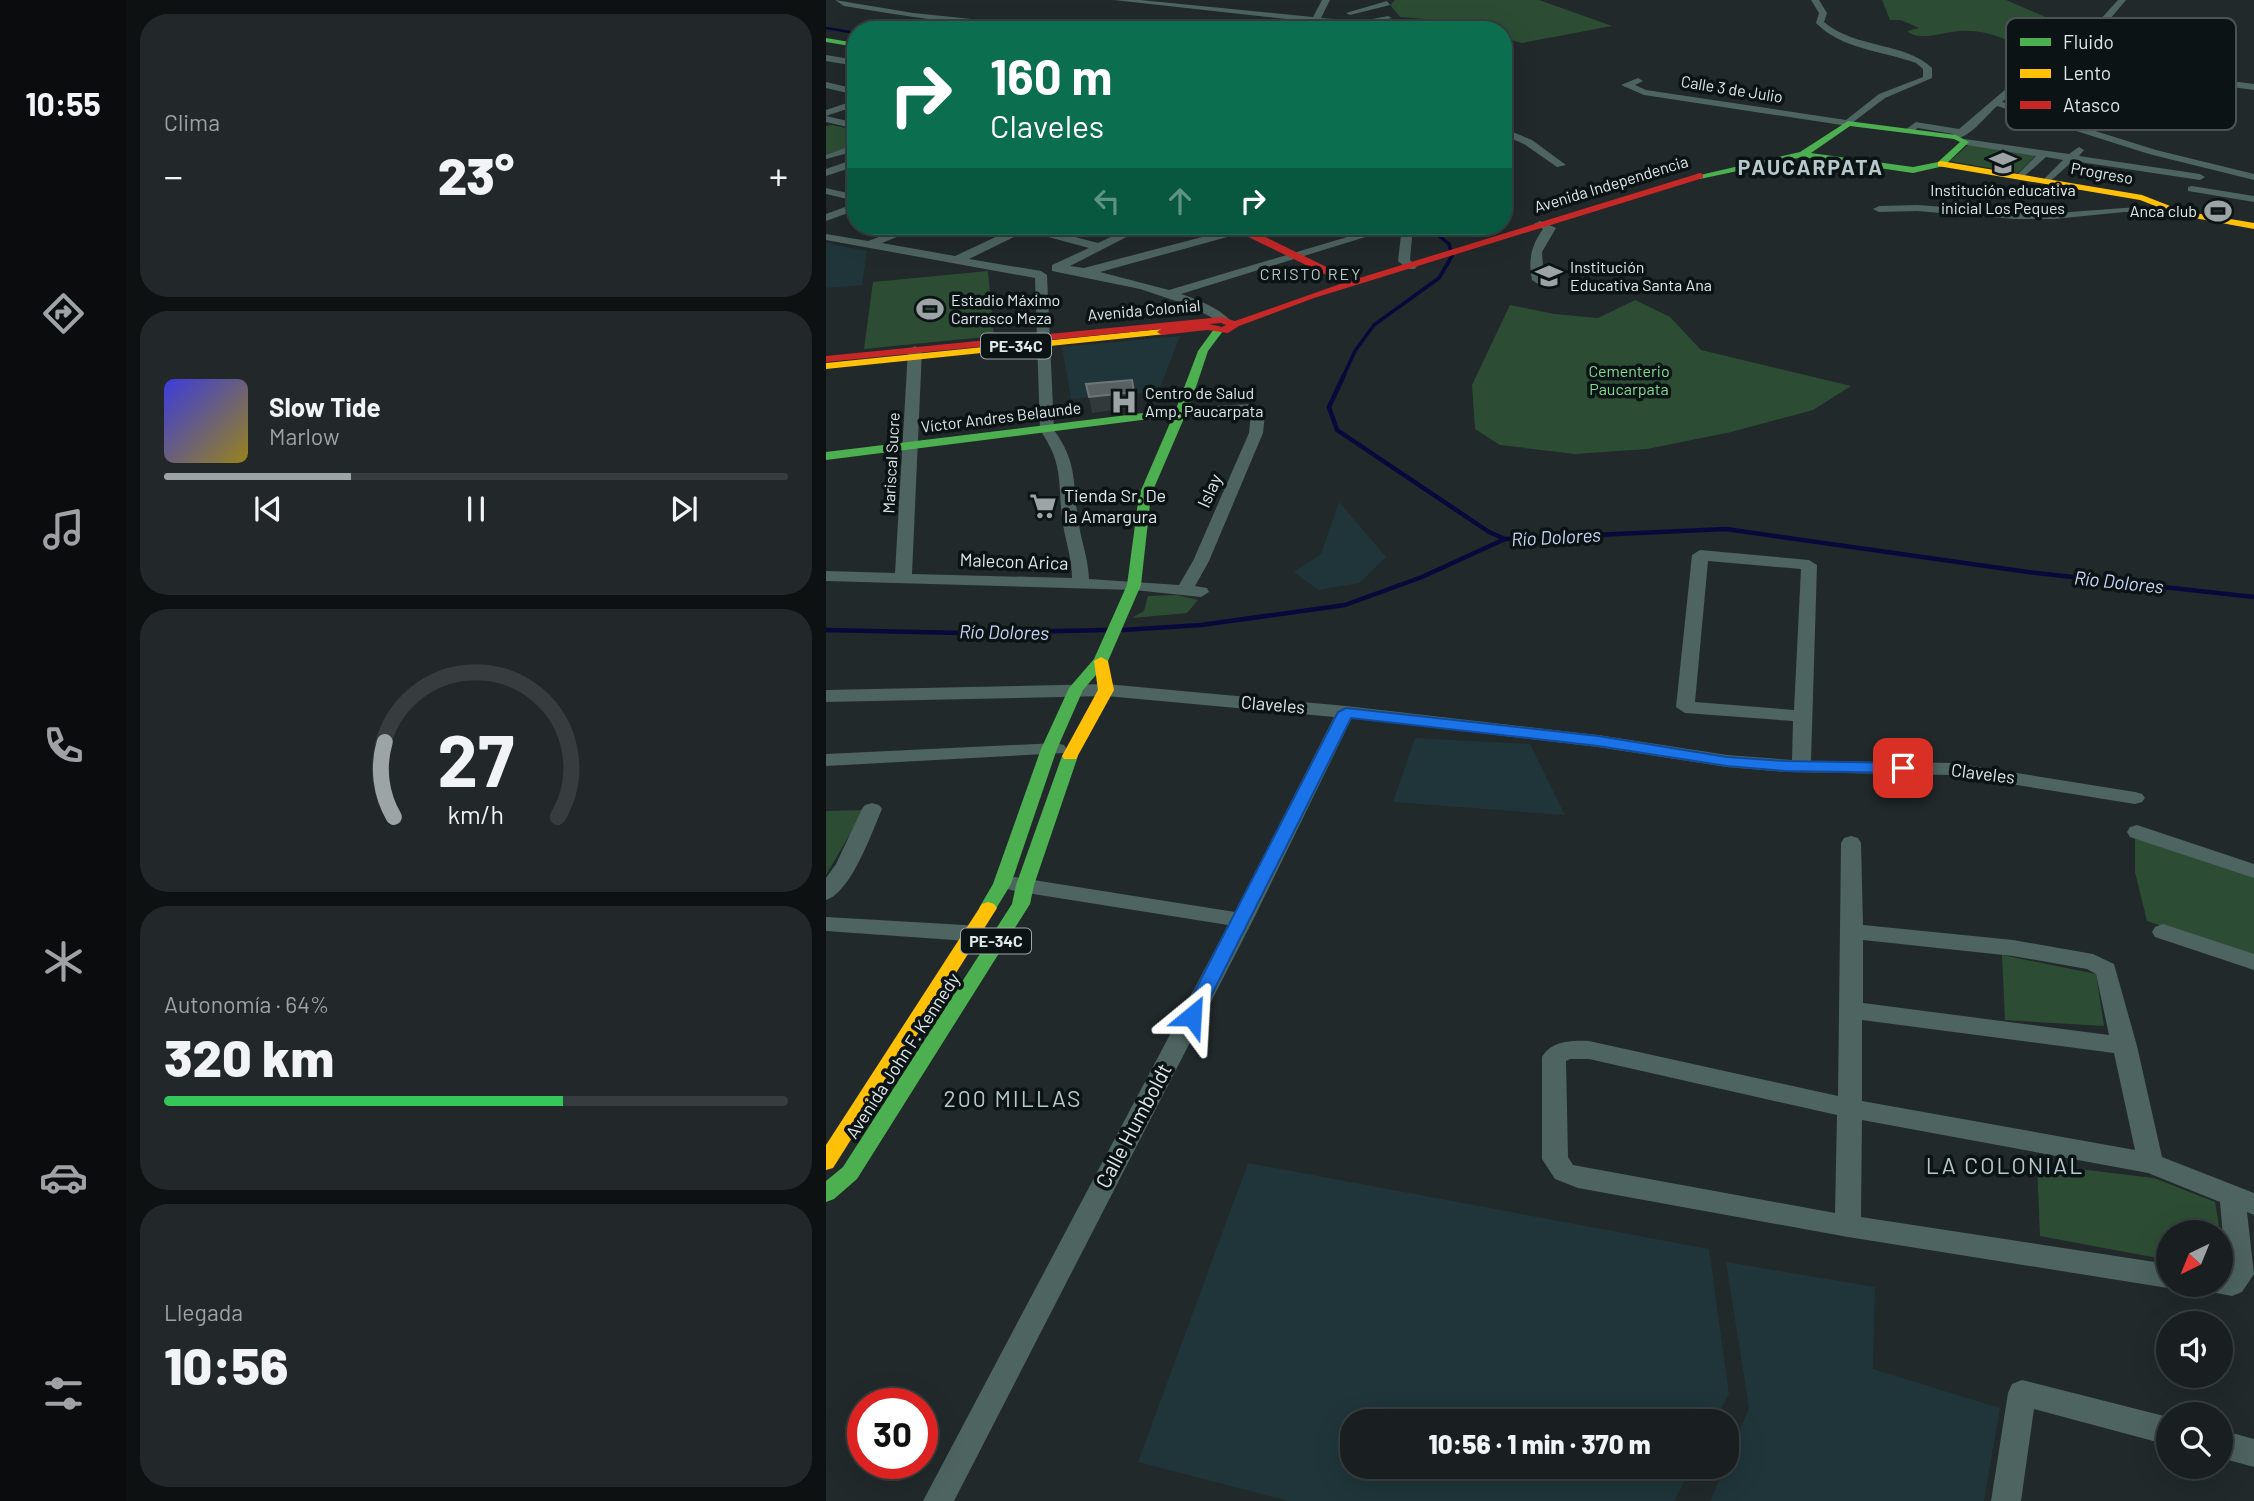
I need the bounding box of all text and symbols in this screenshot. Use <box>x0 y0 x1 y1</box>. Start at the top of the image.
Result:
legend <box>2006 18 2236 130</box>
text: Fluido <box>2063 30 2114 53</box>
text: 160 m <box>990 46 1112 105</box>
icon: right <box>875 49 966 140</box>
text: Lento <box>2063 61 2111 84</box>
street label: Calle 3 de Julio <box>1680 71 1784 106</box>
text: 10:55 <box>25 84 101 122</box>
text: Atasco <box>2063 93 2120 116</box>
text: Claveles <box>990 106 1104 144</box>
text: Clima <box>164 108 220 136</box>
text: 23° <box>438 143 514 205</box>
school or university icon: Institución educativa inicial Los Peques <box>1988 148 2018 178</box>
street label: Avenida Independencia <box>1532 151 1690 216</box>
text: − <box>164 152 183 198</box>
text: + <box>769 152 788 198</box>
district label: PAUCARPATA <box>1738 154 1884 179</box>
street label: Progreso <box>2069 158 2135 187</box>
place label: Institución educativa inicial Los Peques <box>1930 180 2076 217</box>
icon: left <box>1088 182 1126 220</box>
icon: ahead <box>1161 182 1199 220</box>
icon: right <box>1234 182 1272 220</box>
sports icon: Anca club <box>2203 196 2233 226</box>
place label: Anca club <box>2130 201 2197 220</box>
place label: Institución Educativa Santa Ana <box>1570 257 1712 294</box>
school or university icon: Institución Educativa Santa Ana <box>1534 261 1564 291</box>
district label: CRISTO REY <box>1260 264 1362 283</box>
icon: directions <box>39 289 88 338</box>
place label: Estadio Máximo Carrasco Meza <box>951 290 1060 327</box>
sports icon: Estadio Máximo Carrasco Meza <box>915 294 945 324</box>
street label: Avenida Colonial <box>1087 295 1201 324</box>
road number: PE-34C <box>981 334 1051 358</box>
park label: Cementerio Paucarpata <box>1588 361 1670 398</box>
place label: Centro de Salud Amp. Paucarpata <box>1145 383 1264 420</box>
hospital icon: Centro de Salud Amp. Paucarpata <box>1109 387 1139 417</box>
text: Slow Tide <box>269 391 381 422</box>
street label: Víctor Andres Belaunde <box>920 397 1082 436</box>
street label: Mariscal Sucre <box>878 412 903 514</box>
text: Marlow <box>269 422 340 450</box>
street label: Islay <box>1192 470 1226 511</box>
place label: Tienda Sr. De la Amargura <box>1064 484 1166 527</box>
icon: previous <box>249 490 287 528</box>
icon: pause <box>457 490 495 528</box>
icon: next <box>665 490 703 528</box>
supermarket icon: Tienda Sr. De la Amargura <box>1028 491 1058 521</box>
icon: music <box>39 505 88 554</box>
water label: Río Dolores <box>1511 523 1602 550</box>
street label: Malecon Arica <box>959 548 1069 574</box>
water label: Río Dolores <box>2073 565 2165 598</box>
water label: Río Dolores <box>959 619 1049 644</box>
street label: Claveles <box>1240 690 1306 718</box>
text: 27 <box>438 714 514 802</box>
icon: phone <box>39 721 88 770</box>
pin <box>1873 738 1933 798</box>
icon: arrive <box>1884 749 1922 787</box>
street label: Claveles <box>1950 758 2016 788</box>
text: km/h <box>448 798 504 828</box>
road number: PE-34C <box>961 928 1031 953</box>
icon: climate <box>39 937 88 986</box>
street label: Avenida John F. Kennedy <box>840 968 964 1143</box>
position arrow <box>1155 979 1229 1053</box>
text: Autonomía · 64% <box>164 990 329 1018</box>
text: 320 km <box>164 1025 334 1087</box>
street label: Calle Humboldt <box>1089 1059 1176 1192</box>
district label: 200 MILLAS <box>944 1084 1082 1112</box>
district label: LA COLONIAL <box>1926 1151 2084 1179</box>
icon: car <box>39 1153 88 1202</box>
north arrow <box>2156 1220 2233 1297</box>
map controls <box>2156 1220 2233 1479</box>
text: Llegada <box>164 1298 243 1326</box>
button: sound <box>2156 1311 2233 1388</box>
text: 10:56 <box>164 1333 288 1395</box>
icon: filters <box>39 1369 88 1418</box>
speed limit sign: 30 <box>847 1388 938 1479</box>
button: search <box>2156 1402 2233 1479</box>
text: 10:56 · 1 min · 370 m <box>1428 1428 1651 1459</box>

